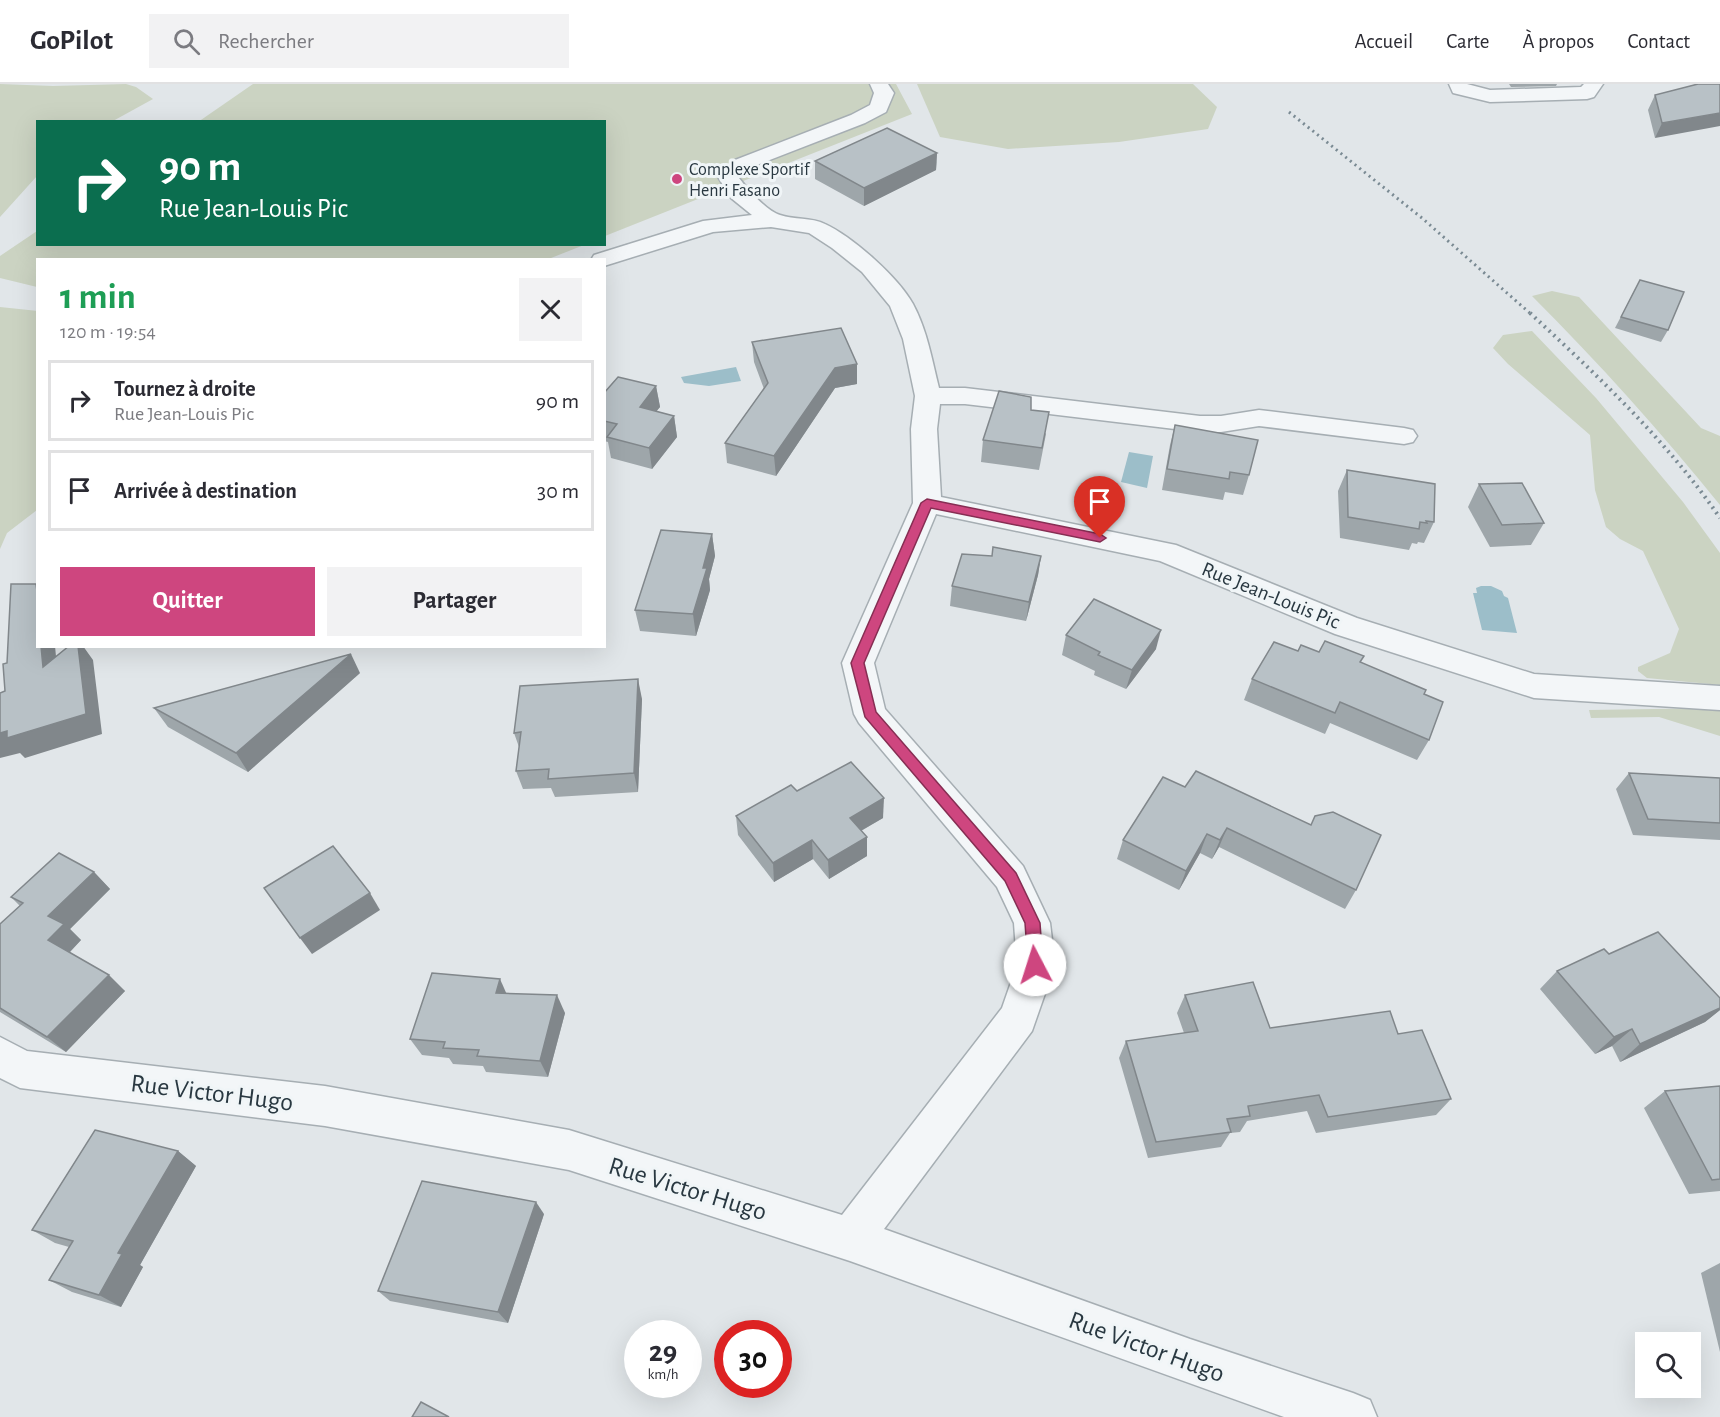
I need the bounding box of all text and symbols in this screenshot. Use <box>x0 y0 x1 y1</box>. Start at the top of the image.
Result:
search box <box>149 14 569 68</box>
icon: search <box>170 25 203 58</box>
text: GoPilot <box>30 27 113 55</box>
text: Rechercher <box>218 30 314 52</box>
text: Accueil <box>1355 31 1413 52</box>
text: Carte <box>1446 31 1489 52</box>
text: À propos <box>1522 31 1594 52</box>
text: Contact <box>1627 31 1690 52</box>
icon: right <box>60 144 138 222</box>
text: 90 m <box>159 146 241 188</box>
place label: Complexe Sportif Henri Fasano <box>689 161 811 200</box>
marker: Complexe Sportif Henri Fasano <box>670 172 684 186</box>
text: Rue Jean-Louis Pic <box>159 195 348 222</box>
button: close <box>519 278 582 341</box>
text: 1 min <box>60 279 136 315</box>
text: 120 m · 19:54 <box>60 322 156 342</box>
text: Tournez à droite <box>114 378 256 400</box>
icon: right <box>63 384 96 417</box>
text: 90 m <box>536 390 579 412</box>
text: Rue Jean-Louis Pic <box>114 404 254 424</box>
icon: arrive <box>63 474 96 507</box>
pin <box>1074 476 1125 538</box>
text: Arrivée à destination <box>114 480 297 502</box>
text: 30 m <box>537 480 579 502</box>
icon: arrive <box>1083 485 1116 518</box>
street label: Rue Jean-Louis Pic <box>1199 558 1343 633</box>
button: Quitter <box>60 567 315 636</box>
button: Partager <box>327 567 582 636</box>
position arrow <box>1003 933 1067 997</box>
street label: Rue Victor Hugo <box>129 1070 295 1116</box>
street label: Rue Victor Hugo <box>606 1153 770 1225</box>
street label: Rue Victor Hugo <box>1065 1307 1228 1387</box>
speed limit sign: 30 <box>714 1320 792 1398</box>
map controls <box>1635 1332 1701 1398</box>
button: search <box>1635 1332 1701 1398</box>
text: 29 <box>649 1337 677 1367</box>
text: km/h <box>648 1367 678 1382</box>

